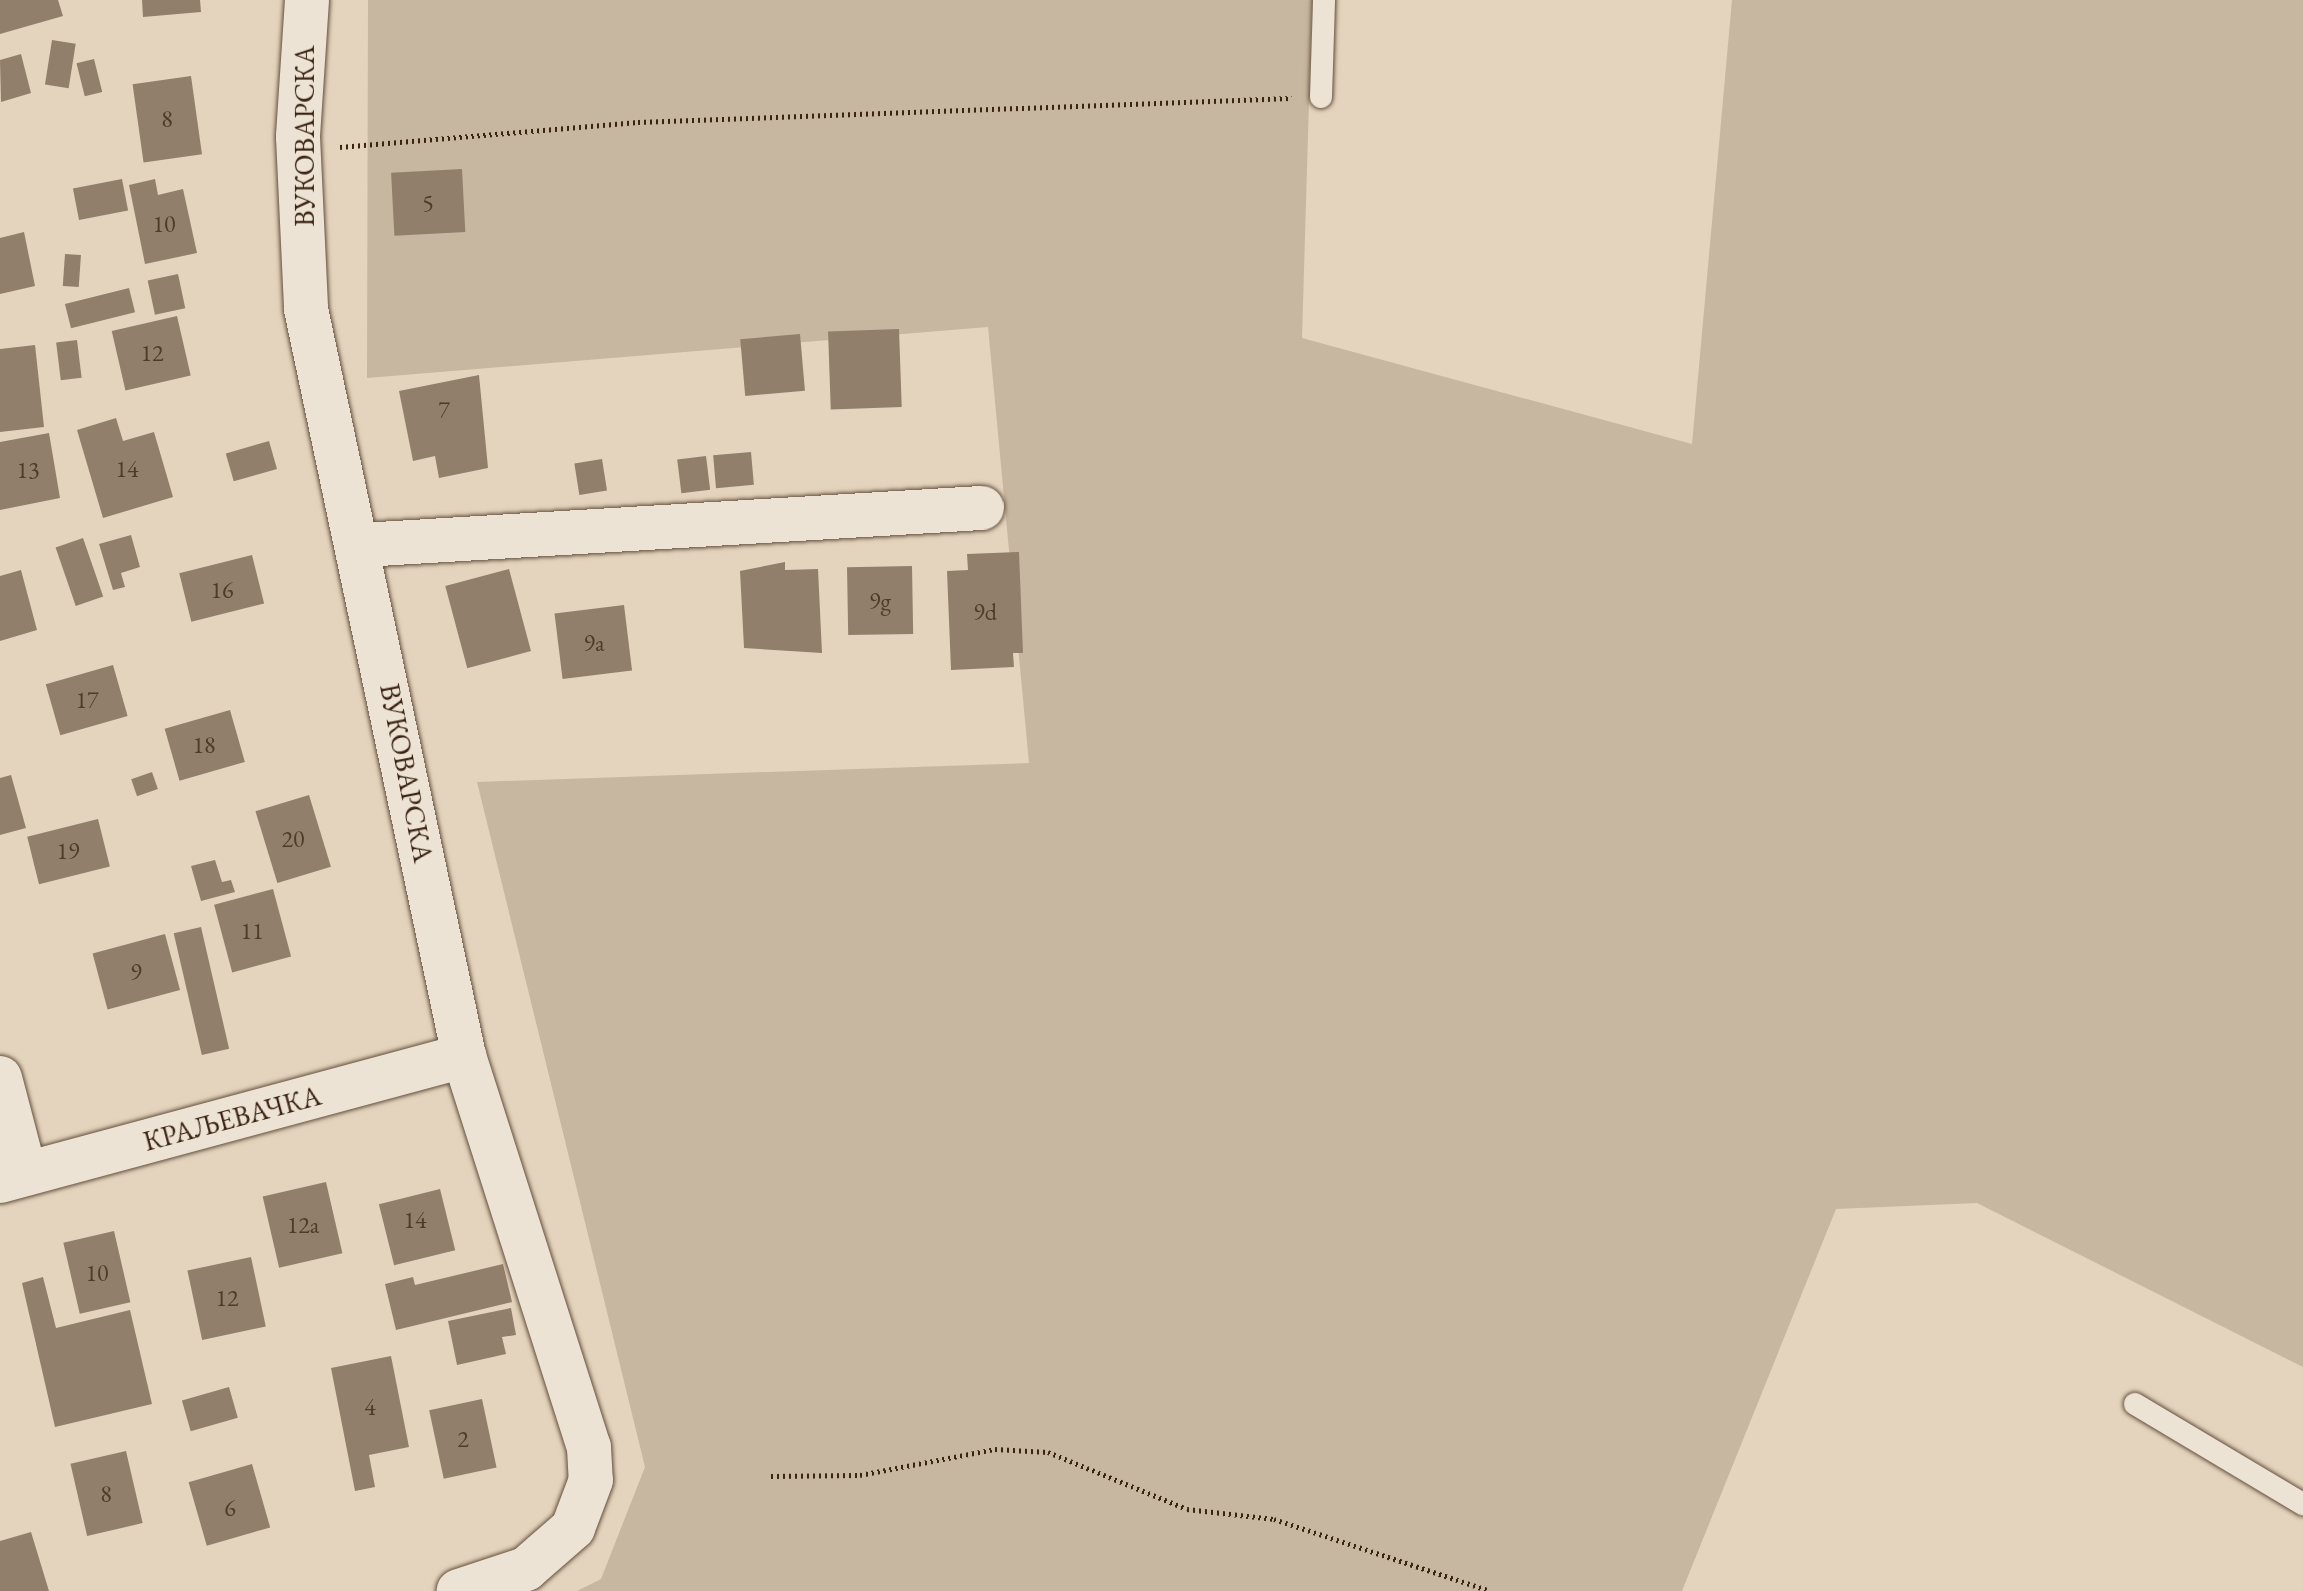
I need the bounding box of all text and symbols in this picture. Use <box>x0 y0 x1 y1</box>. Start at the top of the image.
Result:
street label: ВУКОВАРСКА <box>287 45 321 227</box>
house number: 8 <box>161 105 173 133</box>
house number: 5 <box>422 189 434 217</box>
house number: 10 <box>152 210 176 238</box>
house number: 12 <box>140 339 164 367</box>
house number: 7 <box>438 396 450 424</box>
house number: 14 <box>115 455 139 483</box>
house number: 13 <box>16 456 40 484</box>
house number: 16 <box>210 576 234 604</box>
house number: 9g <box>869 587 891 615</box>
house number: 9d <box>973 598 997 626</box>
house number: 9a <box>583 629 605 657</box>
street label: ВУКОВАРСКА <box>373 681 441 865</box>
house number: 17 <box>75 686 99 714</box>
house number: 18 <box>192 731 216 759</box>
house number: 20 <box>281 825 305 853</box>
house number: 19 <box>56 837 80 865</box>
house number: 11 <box>240 917 264 945</box>
house number: 9 <box>130 958 142 986</box>
street label: КРАЉЕВАЧКА <box>139 1078 325 1158</box>
house number: 14 <box>403 1206 427 1234</box>
house number: 12a <box>287 1211 319 1239</box>
house number: 10 <box>85 1259 109 1287</box>
house number: 12 <box>215 1284 239 1312</box>
house number: 4 <box>364 1393 376 1421</box>
house number: 2 <box>457 1425 469 1453</box>
house number: 8 <box>100 1480 112 1508</box>
house number: 6 <box>224 1494 236 1522</box>

